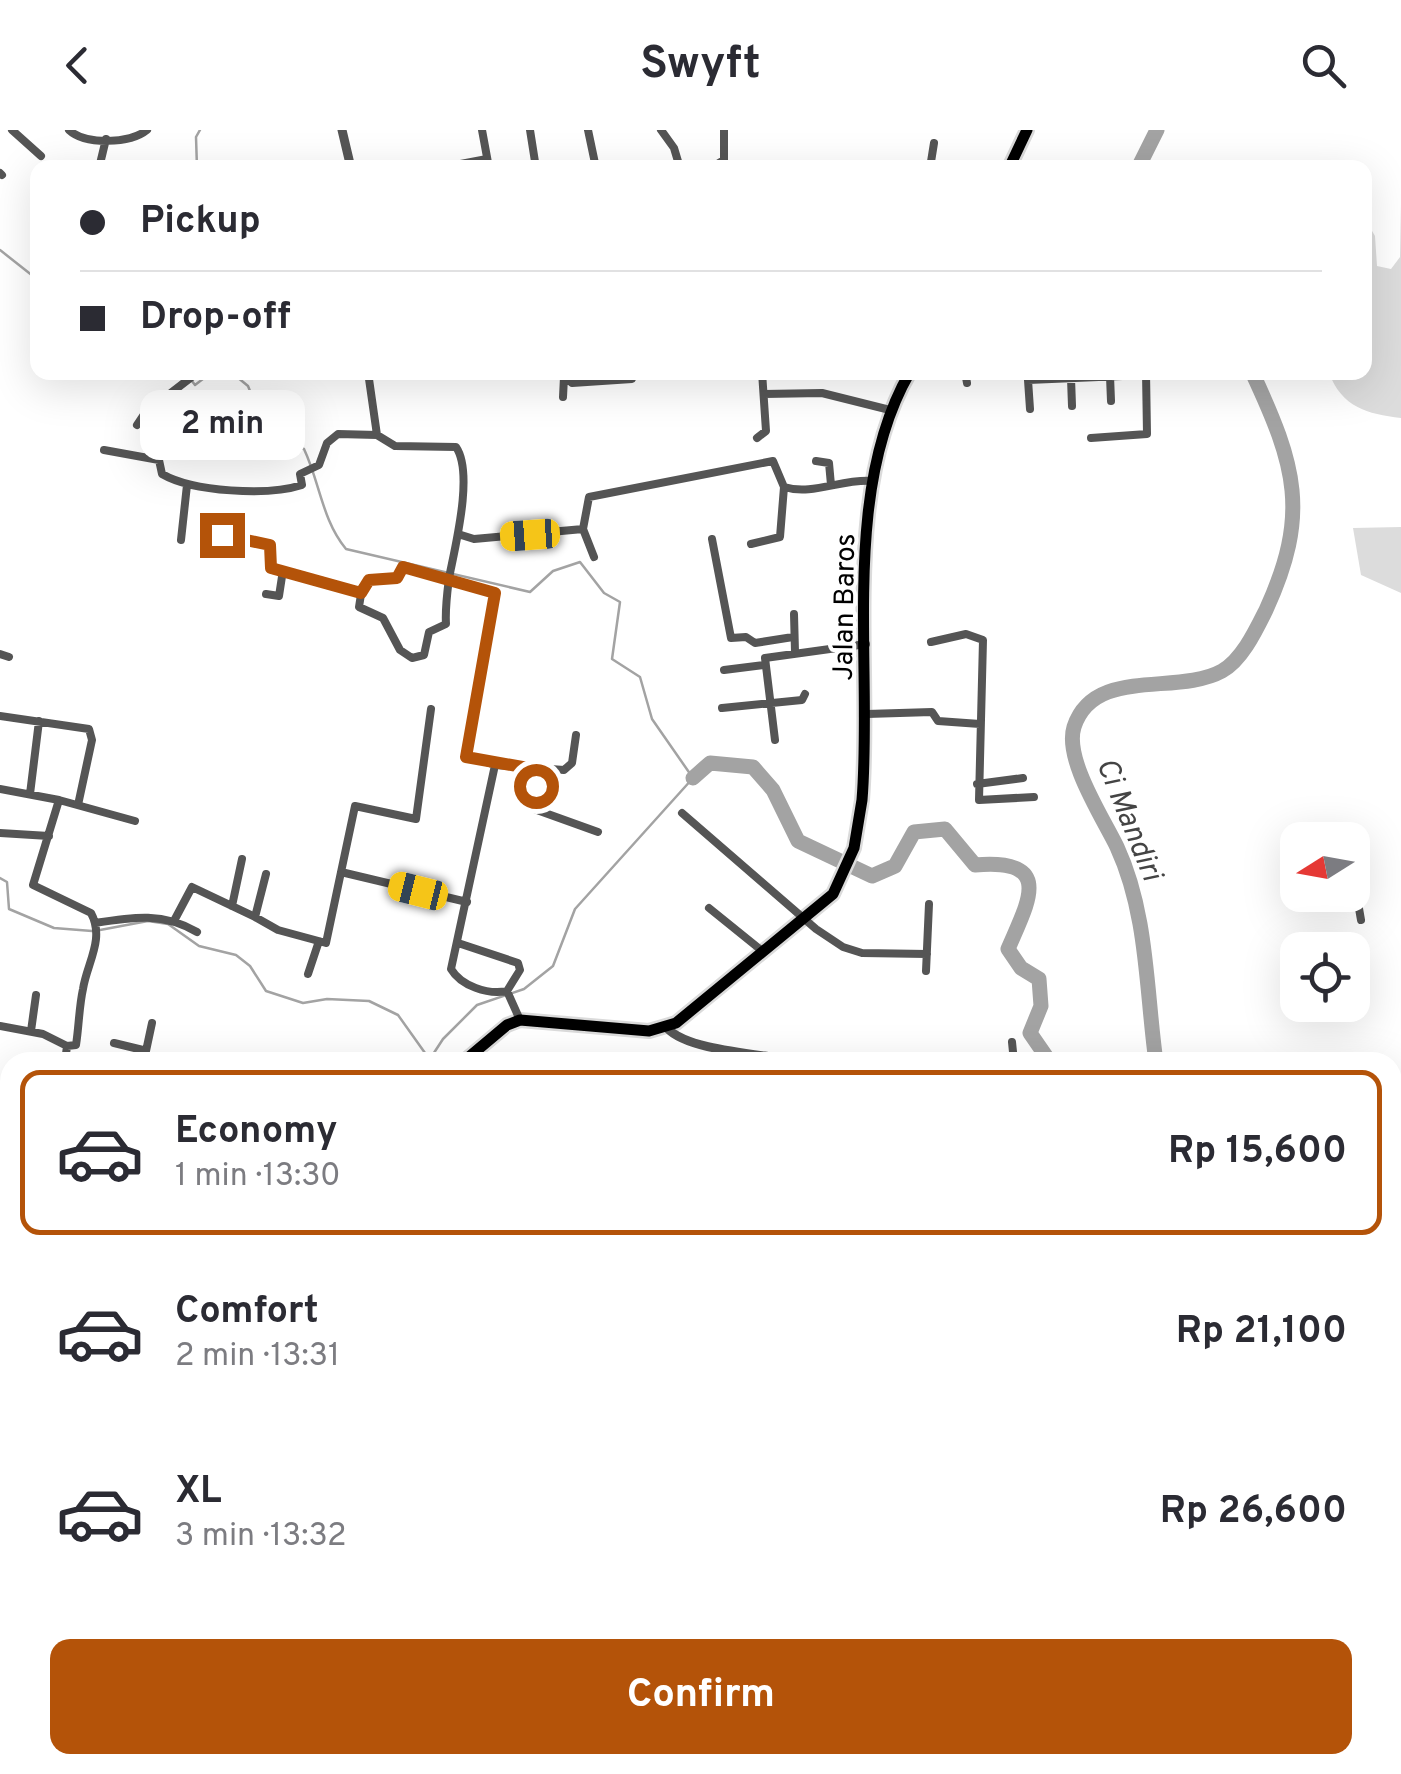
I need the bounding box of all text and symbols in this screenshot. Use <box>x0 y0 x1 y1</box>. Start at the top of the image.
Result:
text: Swyft <box>640 37 761 94</box>
icon: back <box>50 38 105 93</box>
icon: search <box>1296 38 1351 93</box>
text: Pickup <box>140 198 261 247</box>
text: Drop-off <box>140 294 291 343</box>
callout: 2 min <box>140 390 304 460</box>
text: 2 min <box>181 405 264 445</box>
route end <box>200 513 245 558</box>
car <box>499 518 561 552</box>
street label: Jalan Baros <box>827 533 865 681</box>
water label: Ci Mandiri <box>1086 753 1170 888</box>
route start <box>514 764 559 809</box>
north arrow <box>1280 822 1370 912</box>
map controls <box>1280 822 1370 1022</box>
car <box>385 869 451 913</box>
button: locate <box>1280 932 1370 1022</box>
icon: car <box>55 1108 145 1198</box>
text: Economy <box>175 1108 337 1157</box>
text: Rp 15,600 <box>1168 1128 1347 1177</box>
text: 1 min · 13:30 <box>175 1157 341 1197</box>
icon: car <box>55 1288 145 1378</box>
text: Comfort <box>175 1288 319 1337</box>
text: Rp 21,100 <box>1176 1308 1347 1357</box>
text: 2 min · 13:31 <box>175 1337 340 1377</box>
icon: car <box>55 1468 145 1558</box>
text: XL <box>175 1468 222 1517</box>
text: Rp 26,600 <box>1160 1488 1347 1537</box>
text: 3 min · 13:32 <box>175 1517 347 1557</box>
button: Confirm <box>50 1639 1352 1754</box>

